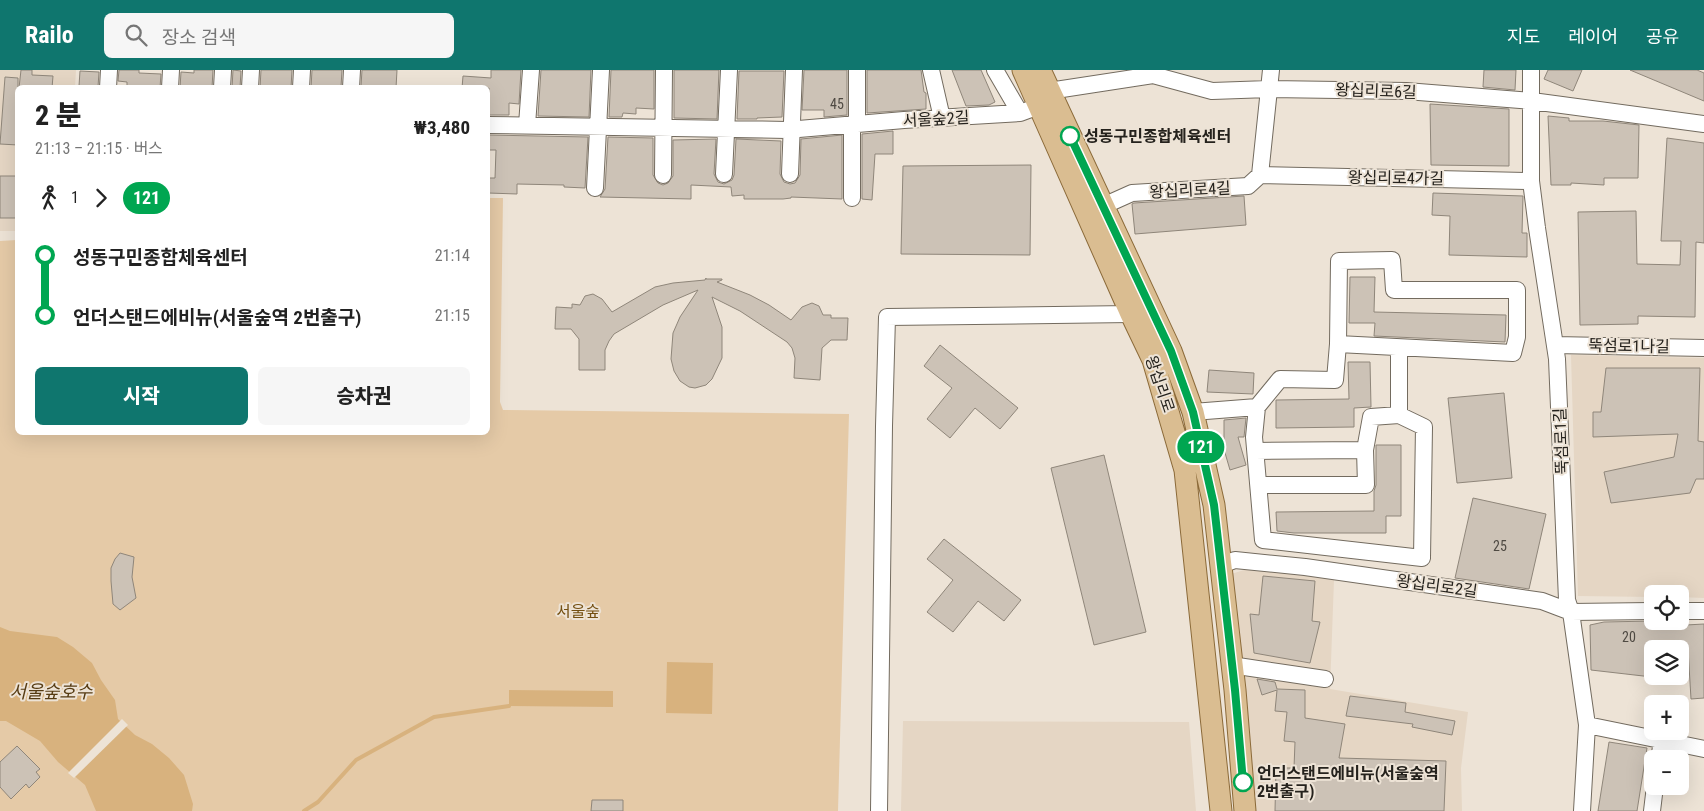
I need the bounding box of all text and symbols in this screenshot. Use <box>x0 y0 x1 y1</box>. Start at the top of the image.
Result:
search box <box>104 13 454 58</box>
text: Railo <box>25 21 74 49</box>
icon: search <box>122 21 150 49</box>
text: 장소 검색 <box>162 26 236 49</box>
text: 지도 <box>1507 26 1540 47</box>
text: 레이어 <box>1568 26 1618 47</box>
text: 공유 <box>1646 26 1679 47</box>
street label: 왕십리로6길 <box>1335 80 1417 102</box>
house number: 45 <box>830 96 844 112</box>
text: 2 분 <box>35 99 81 132</box>
street label: 서울숲2길 <box>902 108 970 130</box>
text: ₩3,480 <box>414 116 470 139</box>
marker: 성동구민종합체육센터 <box>1060 126 1080 146</box>
place label: 성동구민종합체육센터 <box>1084 127 1231 146</box>
text: 21:13 – 21:15 · 버스 <box>35 139 163 158</box>
street label: 왕십리로4가길 <box>1348 168 1444 188</box>
street label: 왕십리로4길 <box>1149 178 1231 202</box>
icon: walk <box>35 184 63 212</box>
icon: forward <box>87 184 115 212</box>
text: 121 <box>133 187 160 208</box>
text: 1 <box>71 188 79 207</box>
text: 성동구민종합체육센터 <box>73 246 248 269</box>
text: 21:14 <box>435 246 470 265</box>
text: 언더스탠드에비뉴(서울숲역 2번출구) <box>73 306 361 329</box>
text: 21:15 <box>435 306 470 325</box>
street label: 뚝섬로1나길 <box>1588 336 1670 356</box>
street label: 왕십리로 <box>1141 353 1179 415</box>
button: 시작 <box>35 367 248 425</box>
button: 승차권 <box>258 367 470 425</box>
street label: 뚝섬로1길 <box>1550 407 1572 475</box>
line badge: 121 <box>1172 431 1230 463</box>
text: 121 <box>1187 436 1215 457</box>
house number: 25 <box>1493 538 1507 554</box>
street label: 왕십리로2길 <box>1395 571 1479 601</box>
map controls <box>1644 585 1689 795</box>
button: locate <box>1644 585 1689 630</box>
park label: 서울숲 <box>556 602 600 621</box>
house number: 20 <box>1622 629 1636 645</box>
button: layers <box>1644 640 1689 685</box>
water label: 서울숲호수 <box>10 681 94 702</box>
button: + <box>1644 695 1689 740</box>
button: − <box>1644 750 1689 795</box>
place label: 언더스탠드에비뉴(서울숲역 2번출구) <box>1257 764 1439 801</box>
marker: 언더스탠드에비뉴(서울숲역 2번출구) <box>1233 772 1253 792</box>

